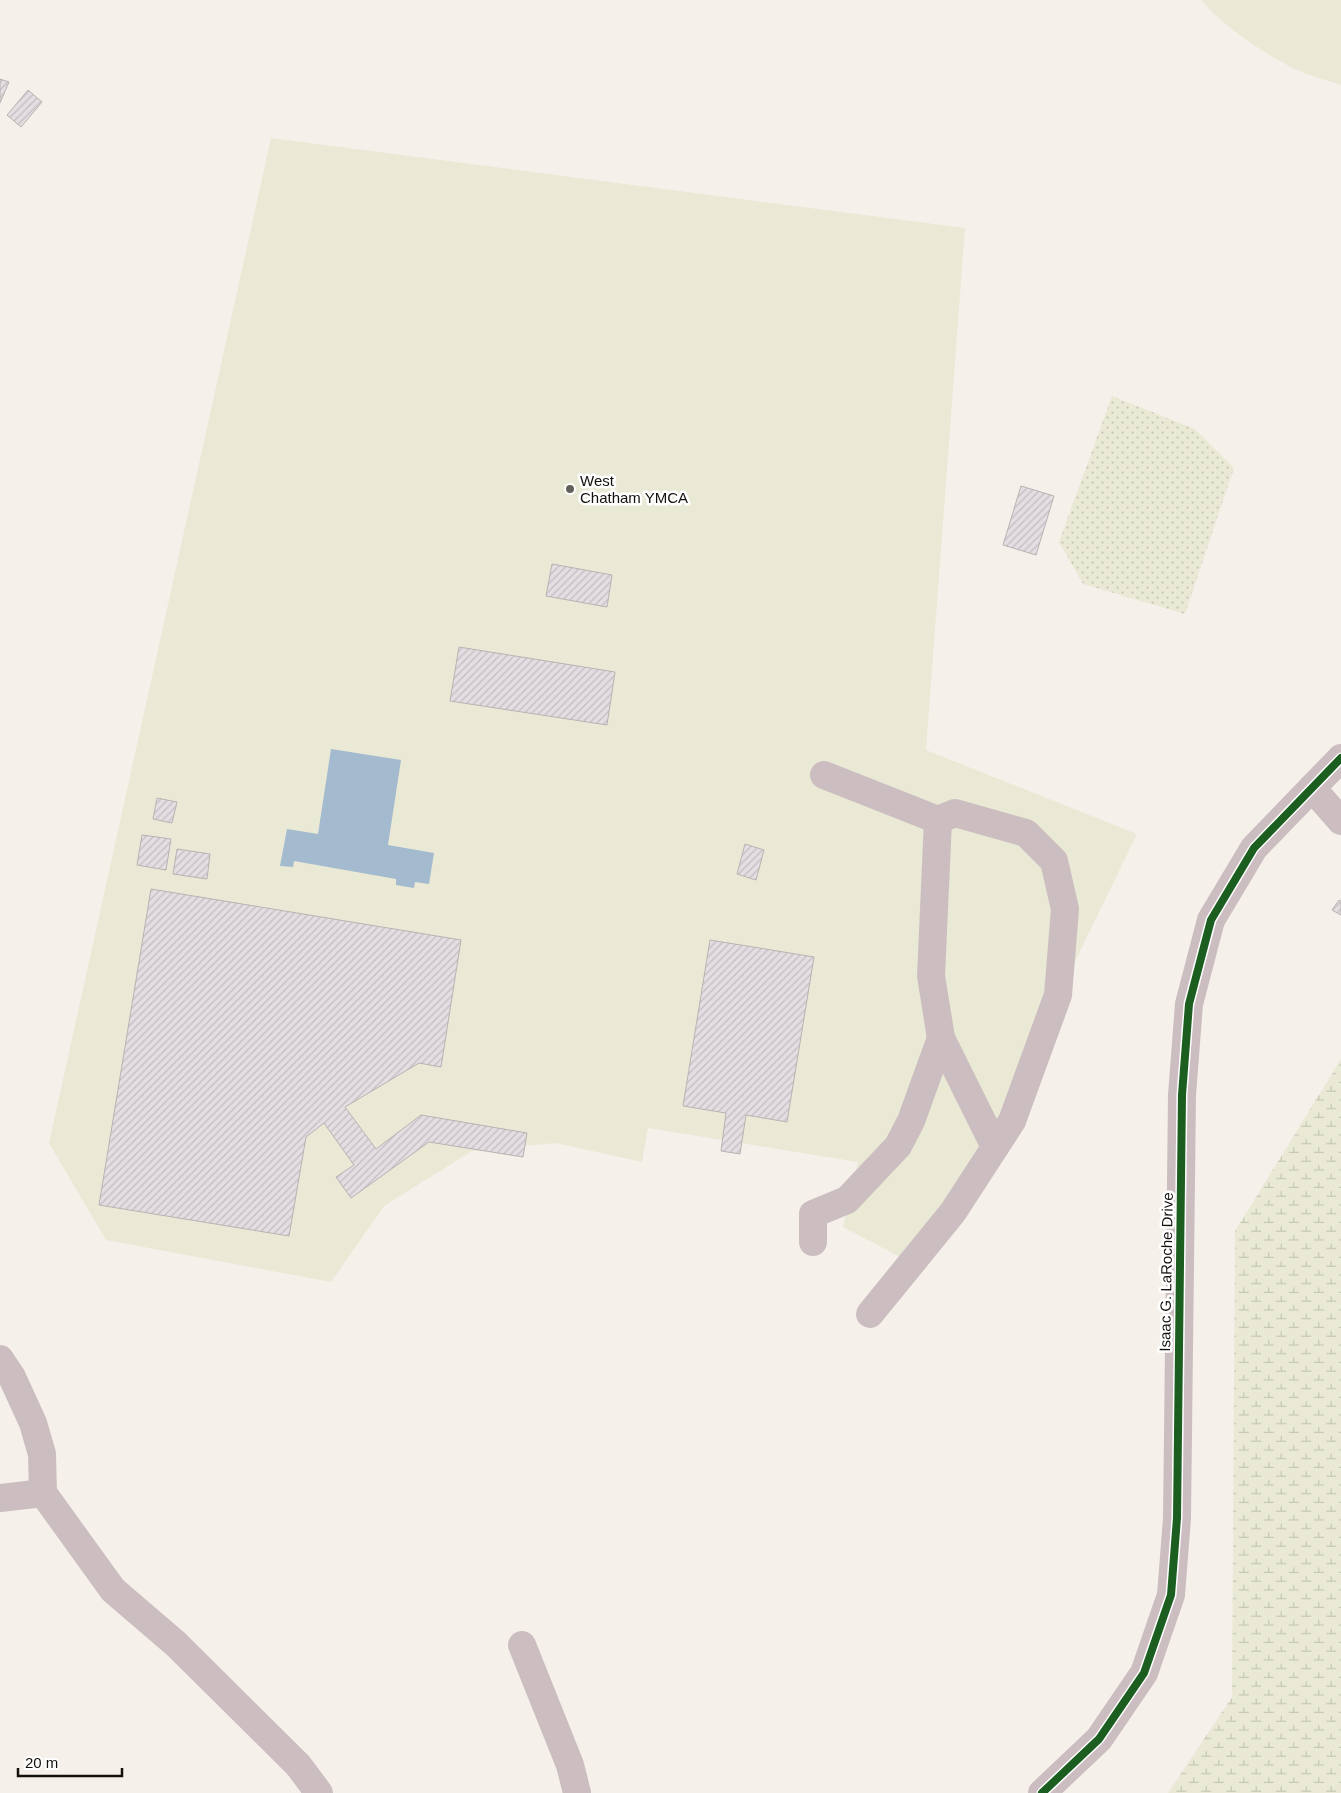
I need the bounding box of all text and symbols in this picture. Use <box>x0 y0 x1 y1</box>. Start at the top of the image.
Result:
place label: West Chatham YMCA <box>580 472 688 506</box>
marker: West Chatham YMCA <box>564 483 576 495</box>
street label: Isaac G. LaRoche Drive <box>1156 1192 1176 1352</box>
scale bar <box>18 1746 121 1778</box>
text: 20 m <box>25 1754 58 1771</box>

